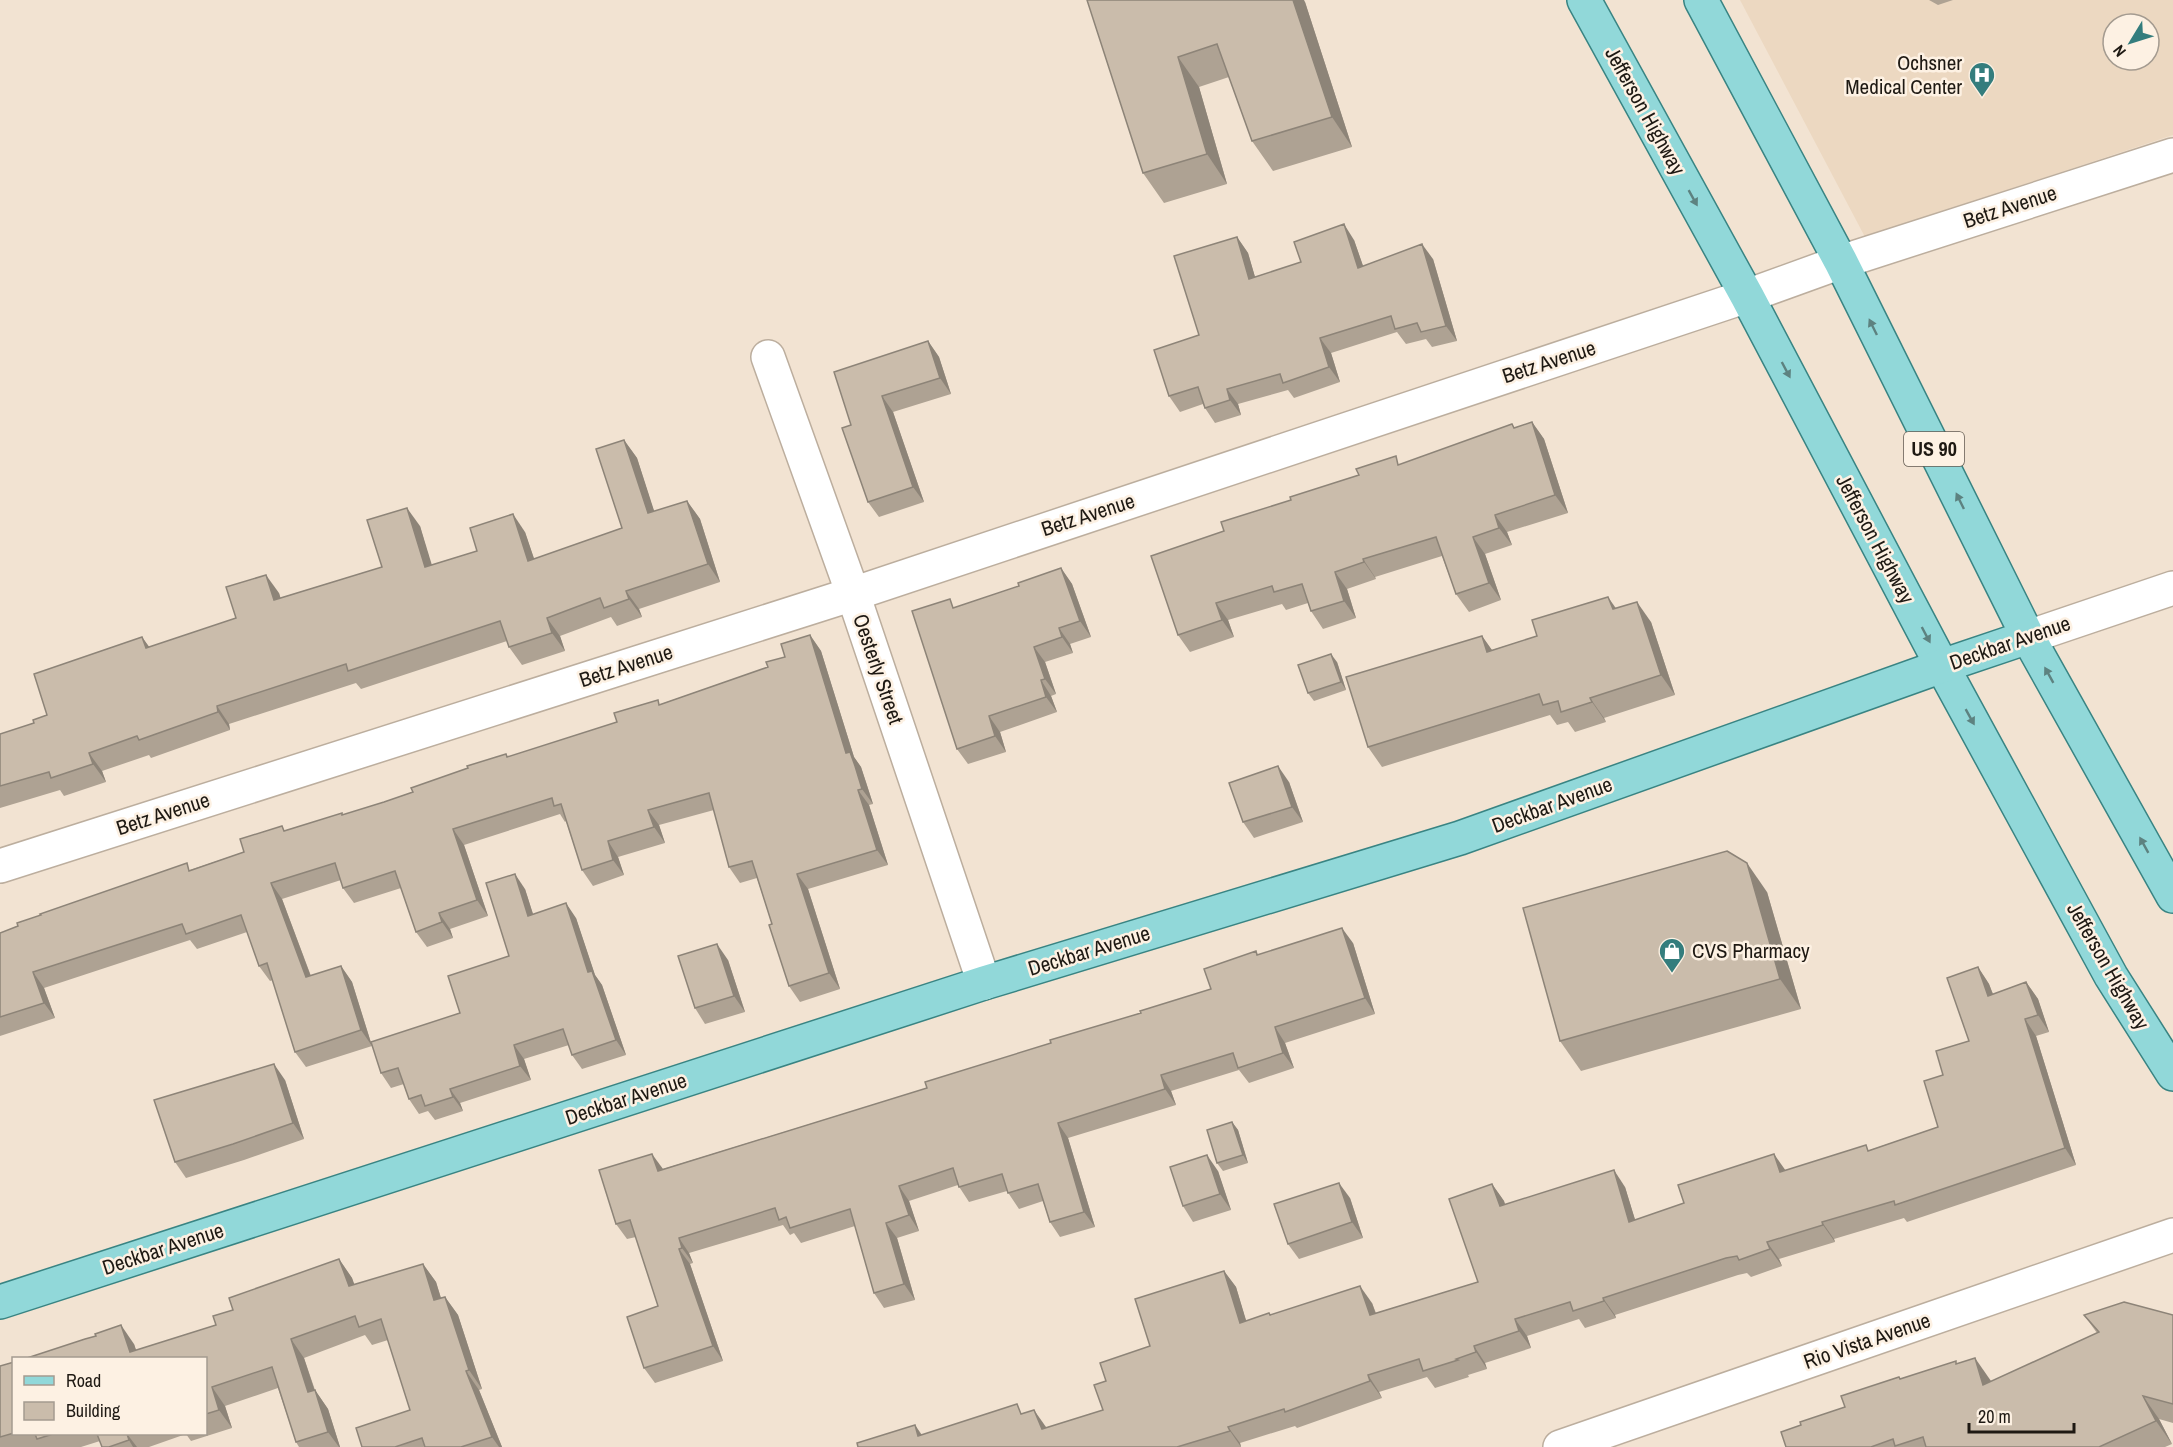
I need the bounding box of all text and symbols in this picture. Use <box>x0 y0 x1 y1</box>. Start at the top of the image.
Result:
north arrow <box>2101 12 2161 72</box>
street label: Jefferson Highway <box>1598 41 1693 180</box>
text: N <box>2108 41 2131 62</box>
place label: Ochsner Medical Center <box>1845 48 1962 101</box>
hospital icon: Ochsner Medical Center <box>1967 60 1997 98</box>
street label: Betz Avenue <box>1960 178 2060 235</box>
one-way arrow <box>1688 190 1699 206</box>
one-way arrow <box>1869 318 1879 336</box>
street label: Betz Avenue <box>1499 333 1599 390</box>
one-way arrow <box>1781 361 1791 378</box>
road number: US 90 <box>1904 432 1964 466</box>
street label: Jefferson Highway <box>1829 469 1922 609</box>
street label: Betz Avenue <box>1038 486 1138 543</box>
one-way arrow <box>1956 493 1965 510</box>
street label: Deckbar Avenue <box>1946 608 2074 677</box>
street label: Oesterly Street <box>846 610 911 728</box>
one-way arrow <box>1921 627 1931 644</box>
street label: Betz Avenue <box>576 637 676 694</box>
one-way arrow <box>2044 666 2054 683</box>
one-way arrow <box>1965 709 1975 726</box>
street label: Deckbar Avenue <box>1488 769 1616 840</box>
street label: Betz Avenue <box>113 785 213 842</box>
one-way arrow <box>2139 837 2150 853</box>
street label: Jefferson Highway <box>2060 897 2157 1035</box>
street label: Deckbar Avenue <box>1024 918 1153 983</box>
shop icon: CVS Pharmacy <box>1657 936 1687 974</box>
place label: CVS Pharmacy <box>1692 936 1810 965</box>
street label: Deckbar Avenue <box>561 1065 690 1132</box>
street label: Deckbar Avenue <box>98 1215 227 1282</box>
street label: Rio Vista Avenue <box>1799 1305 1934 1376</box>
legend <box>12 1357 207 1435</box>
text: Road <box>66 1368 101 1393</box>
scale bar <box>1969 1396 2074 1434</box>
text: Building <box>66 1398 121 1423</box>
text: 20 m <box>1978 1404 2011 1429</box>

